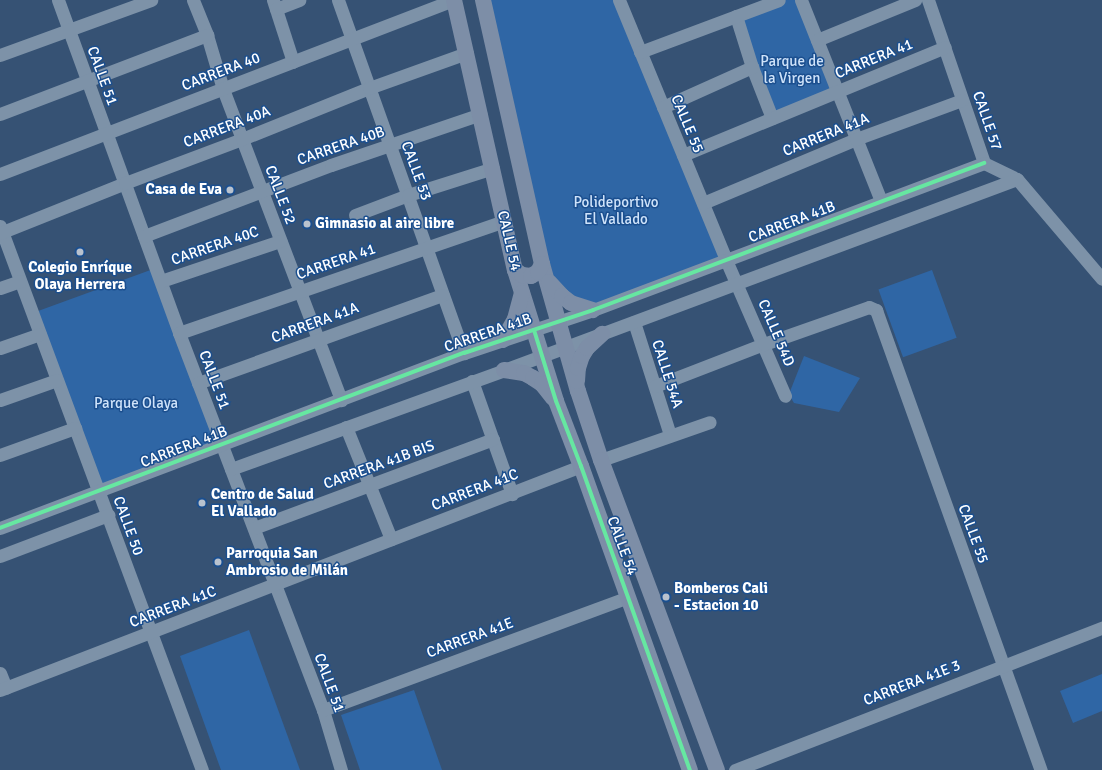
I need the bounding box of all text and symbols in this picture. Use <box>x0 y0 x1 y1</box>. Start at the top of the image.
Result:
street label: CARRERA 41 <box>832 35 916 83</box>
street label: CALLE 51 <box>83 44 121 108</box>
street label: CARRERA 40 <box>179 49 263 95</box>
park label: Parque de la Virgen <box>760 52 824 87</box>
street label: CALLE 57 <box>968 89 1006 153</box>
street label: CALLE 55 <box>667 92 707 156</box>
street label: CARRERA 40A <box>181 102 273 152</box>
street label: CARRERA 41A <box>780 110 872 160</box>
street label: CARRERA 40B <box>295 123 387 169</box>
street label: CALLE 53 <box>397 139 435 203</box>
street label: CALLE 52 <box>261 163 299 227</box>
place label: Casa de Eva <box>146 181 222 199</box>
marker: Casa de Eva <box>225 185 235 195</box>
park label: Polideportivo El Vallado <box>573 193 659 228</box>
street label: CARRERA 41B <box>746 197 838 247</box>
street label: CALLE 54 <box>493 209 525 273</box>
place label: Gimnasio al aire libre <box>315 215 454 233</box>
marker: Gimnasio al aire libre <box>302 219 312 229</box>
street label: CARRERA 40C <box>169 223 261 269</box>
street label: CARRERA 41 <box>294 240 378 284</box>
marker: Colegio Enríque Olaya Herrera <box>75 247 85 257</box>
place label: Colegio Enríque Olaya Herrera <box>28 258 132 293</box>
street label: CALLE 54D <box>754 297 798 369</box>
street label: CARRERA 41A <box>269 299 361 347</box>
street label: CARRERA 41B <box>442 310 534 356</box>
street label: CALLE 54A <box>648 338 686 410</box>
street label: CALLE 51 <box>195 348 233 412</box>
park label: Parque Olaya <box>94 395 178 413</box>
street label: CARRERA 41B <box>138 422 230 472</box>
street label: CARRERA 41B BIS <box>321 437 437 493</box>
street label: CARRERA 41C <box>429 465 521 515</box>
place label: Centro de Salud El Vallado <box>211 485 314 520</box>
street label: CALLE 50 <box>109 494 147 558</box>
marker: Centro de Salud El Vallado <box>196 497 208 509</box>
street label: CALLE 55 <box>954 502 992 566</box>
street label: CALLE 54 <box>603 514 641 578</box>
place label: Parroquia San Ambrosio de Milán <box>226 544 348 579</box>
marker: Parroquia San Ambrosio de Milán <box>213 557 223 567</box>
place label: Bomberos Cali - Estacion 10 <box>674 579 768 614</box>
street label: CARRERA 41C <box>127 582 219 632</box>
marker: Bomberos Cali - Estacion 10 <box>661 592 671 602</box>
street label: CARRERA 41E <box>424 614 516 662</box>
street label: CALLE 51 <box>310 651 348 715</box>
street label: CARRERA 41E 3 <box>861 656 963 710</box>

